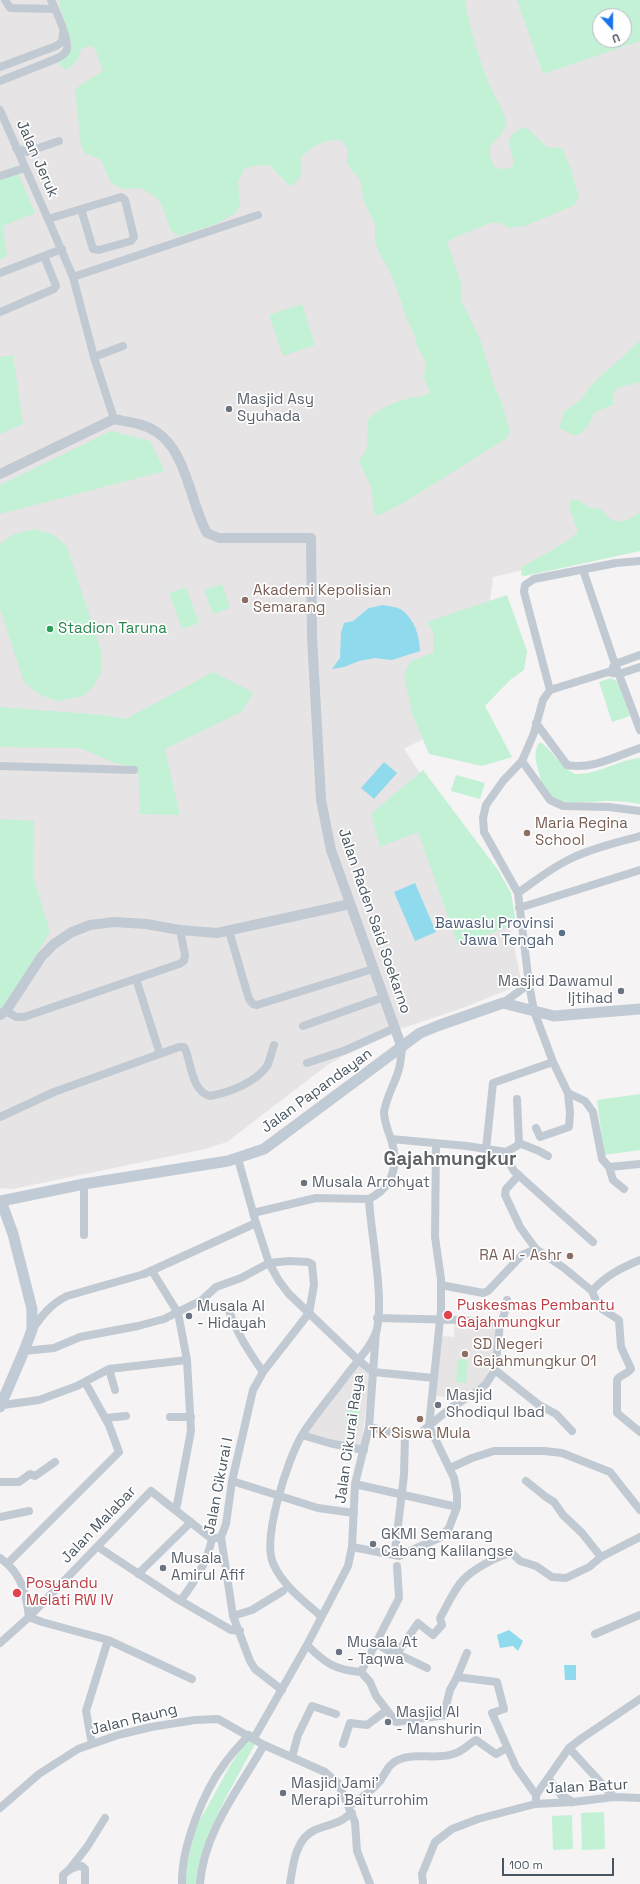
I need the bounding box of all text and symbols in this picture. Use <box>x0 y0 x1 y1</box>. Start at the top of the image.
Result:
north arrow <box>592 8 632 48</box>
text: U <box>610 30 622 46</box>
street label: Jalan Jeruk <box>12 118 62 200</box>
place label: Masjid Asy Syuhada <box>237 391 314 426</box>
marker: Masjid Asy Syuhada <box>224 404 234 414</box>
place label: Akademi Kepolisian Semarang <box>253 582 391 617</box>
marker: Akademi Kepolisian Semarang <box>240 595 250 605</box>
place label: Stadion Taruna <box>58 620 167 638</box>
marker: Stadion Taruna <box>45 624 55 634</box>
place label: Maria Regina School <box>535 815 628 850</box>
street label: Jalan Raden Said Soekarno <box>334 826 414 1016</box>
marker: Maria Regina School <box>522 828 532 838</box>
place label: Bawaslu Provinsi Jawa Tengah <box>435 915 554 950</box>
marker: Bawaslu Provinsi Jawa Tengah <box>557 928 567 938</box>
place label: Masjid Dawamul Ijtihad <box>498 973 613 1008</box>
marker: Masjid Dawamul Ijtihad <box>616 986 626 996</box>
street label: Jalan Papandayan <box>258 1045 376 1137</box>
district label: Gajahmungkur <box>384 1149 516 1171</box>
place label: Musala Arrohyat <box>312 1174 430 1192</box>
marker: Musala Arrohyat <box>299 1178 309 1188</box>
place label: RA Al - Ashr <box>479 1247 562 1265</box>
marker: RA Al - Ashr <box>565 1251 575 1261</box>
place label: Puskesmas Pembantu Gajahmungkur <box>457 1297 615 1332</box>
place label: Musala Al - Hidayah <box>197 1298 266 1333</box>
marker: Puskesmas Pembantu Gajahmungkur <box>442 1309 454 1321</box>
marker: Musala Al - Hidayah <box>184 1311 194 1321</box>
place label: SD Negeri Gajahmungkur 01 <box>473 1336 596 1371</box>
marker: SD Negeri Gajahmungkur 01 <box>460 1349 470 1359</box>
street label: Jalan Cikurai Raya <box>332 1373 368 1505</box>
place label: Masjid Shodiqul Ibad <box>446 1387 545 1422</box>
marker: Masjid Shodiqul Ibad <box>433 1400 443 1410</box>
marker: TK Siswa Mula <box>415 1414 425 1424</box>
place label: TK Siswa Mula <box>369 1425 471 1443</box>
street label: Jalan Cikurai I <box>201 1436 237 1536</box>
street label: Jalan Malabar <box>58 1483 140 1567</box>
place label: GKMI Semarang Cabang Kalilangse <box>381 1526 513 1561</box>
marker: GKMI Semarang Cabang Kalilangse <box>368 1539 378 1549</box>
place label: Musala Amirul Afif <box>171 1550 245 1585</box>
marker: Musala Amirul Afif <box>158 1563 168 1573</box>
place label: Posyandu Melati RW IV <box>26 1575 113 1610</box>
marker: Posyandu Melati RW IV <box>11 1587 23 1599</box>
place label: Musala At - Taqwa <box>347 1634 418 1669</box>
marker: Musala At - Taqwa <box>334 1647 344 1657</box>
street label: Jalan Raung <box>89 1701 179 1739</box>
place label: Masjid Al - Manshurin <box>396 1704 482 1739</box>
marker: Masjid Al - Manshurin <box>383 1717 393 1727</box>
place label: Masjid Jami' Merapi Baiturrohim <box>291 1775 428 1810</box>
street label: Jalan Batur <box>545 1776 629 1798</box>
marker: Masjid Jami' Merapi Baiturrohim <box>278 1788 288 1798</box>
scale bar <box>504 1850 616 1876</box>
text: 100 m <box>509 1857 543 1873</box>

